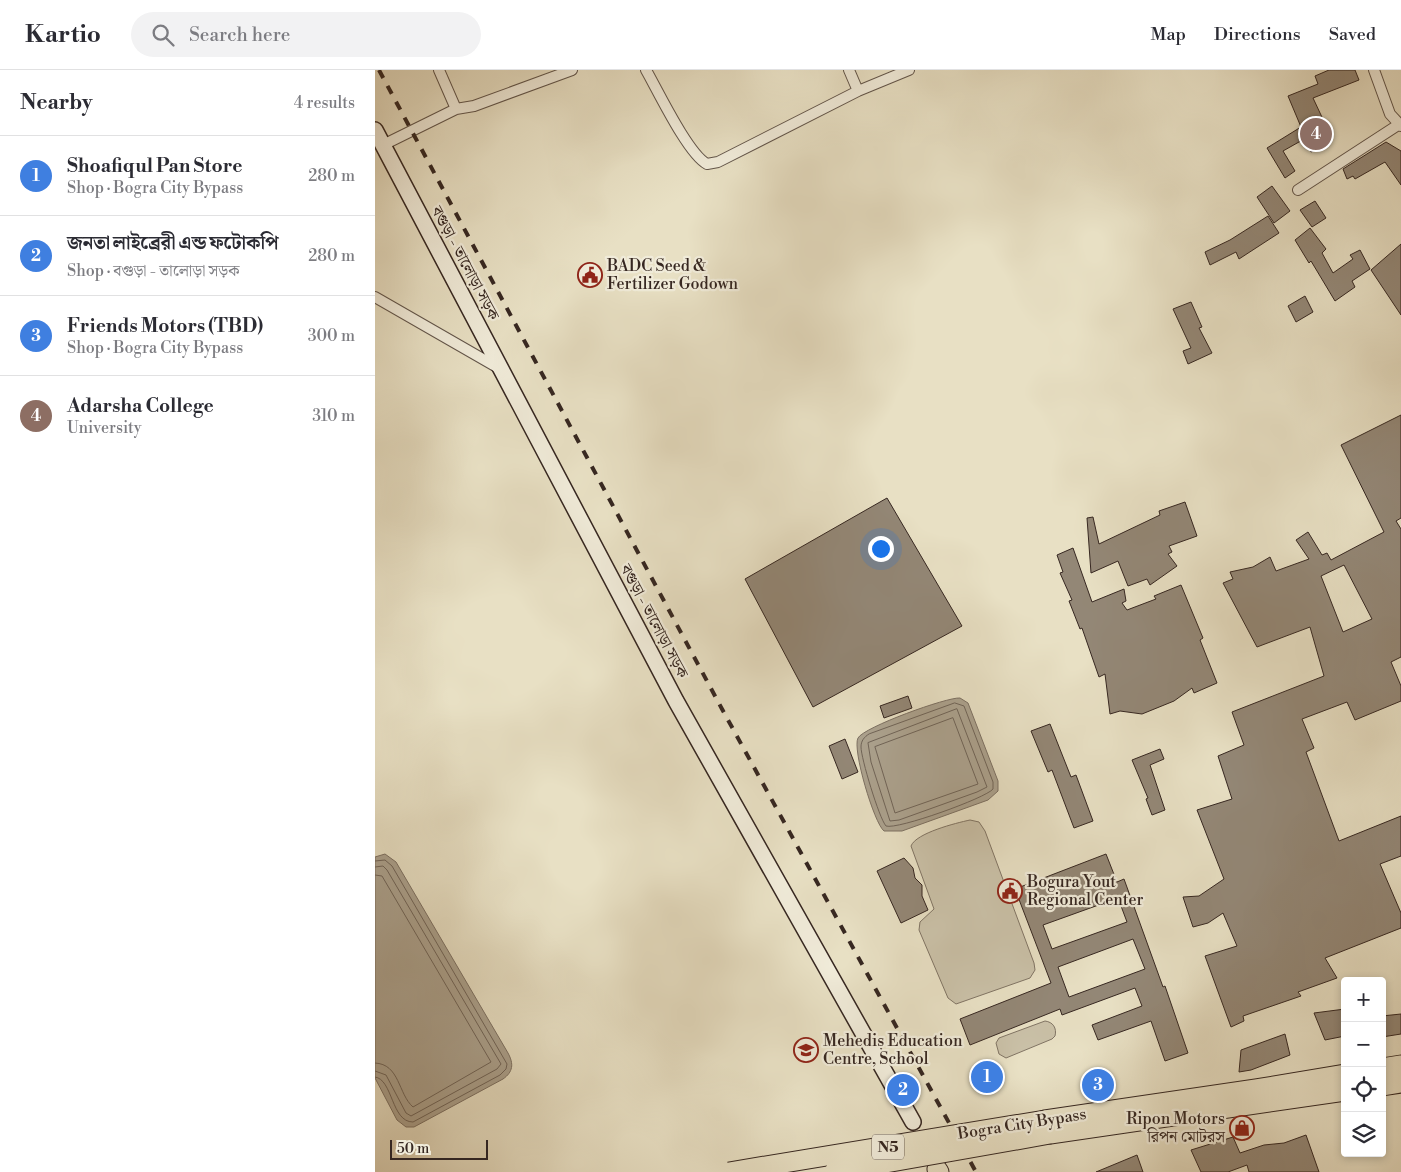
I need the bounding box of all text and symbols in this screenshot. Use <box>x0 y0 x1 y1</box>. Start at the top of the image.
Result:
search box <box>131 12 481 57</box>
text: Kartio <box>25 20 101 50</box>
icon: search <box>149 21 177 49</box>
text: Search here <box>189 23 290 47</box>
text: Map <box>1150 23 1186 46</box>
text: Directions <box>1214 23 1301 46</box>
text: Saved <box>1329 23 1376 46</box>
text: Nearby <box>20 90 93 116</box>
text: 4 results <box>294 93 355 113</box>
pin: 4 <box>1300 115 1332 153</box>
text: Shoafiqul Pan Store <box>67 154 242 178</box>
text: 1 <box>32 166 40 186</box>
text: 280 m <box>308 166 355 186</box>
text: Shop · Bogra City Bypass <box>67 178 243 198</box>
street label: বগুড়া - তালোড়া সড়ক <box>426 202 504 324</box>
text: জনতা লাইব্রেরী এন্ড ফটোকপি <box>67 231 279 255</box>
text: 2 <box>31 246 41 266</box>
text: 280 m <box>308 246 355 266</box>
place label: BADC Seed & Fertilizer Godown <box>606 256 738 294</box>
text: Shop · বগুড়া - তালোড়া সড়ক <box>67 261 239 281</box>
public building icon: BADC Seed & Fertilizer Godown <box>577 262 603 288</box>
text: Friends Motors (TBD) <box>67 314 263 338</box>
text: 3 <box>31 326 41 346</box>
text: 300 m <box>308 326 355 346</box>
text: Shop · Bogra City Bypass <box>67 338 243 358</box>
text: Adarsha College <box>67 394 214 418</box>
text: 4 <box>31 406 41 426</box>
text: 310 m <box>312 406 355 426</box>
text: University <box>67 418 141 438</box>
your location <box>868 536 894 562</box>
street label: বগুড়া - তালোড়া সড়ক <box>615 560 693 682</box>
place label: Bogura Yout Regional Center <box>1026 872 1143 910</box>
public building icon: Bogura Yout Regional Center <box>997 878 1023 904</box>
map controls <box>1341 977 1386 1157</box>
button: + <box>1341 977 1386 1022</box>
button: − <box>1341 1022 1386 1067</box>
place label: Mehedis Education Centre, School <box>823 1031 963 1069</box>
school or university icon: Mehedis Education Centre, School <box>793 1037 819 1063</box>
pin: 1 <box>971 1058 1003 1096</box>
pin: 3 <box>1082 1066 1114 1104</box>
button: locate <box>1341 1067 1386 1112</box>
pin: 2 <box>887 1071 919 1109</box>
street label: Bogra City Bypass <box>955 1104 1088 1144</box>
place label: Ripon Motors রিপন মোটরস <box>1126 1109 1226 1147</box>
button: layers <box>1341 1112 1386 1157</box>
shop icon: Ripon Motors রিপন মোটরস <box>1229 1115 1255 1141</box>
road number: N5 <box>872 1134 904 1160</box>
scale bar <box>390 1137 487 1160</box>
text: 50 m <box>397 1140 429 1158</box>

